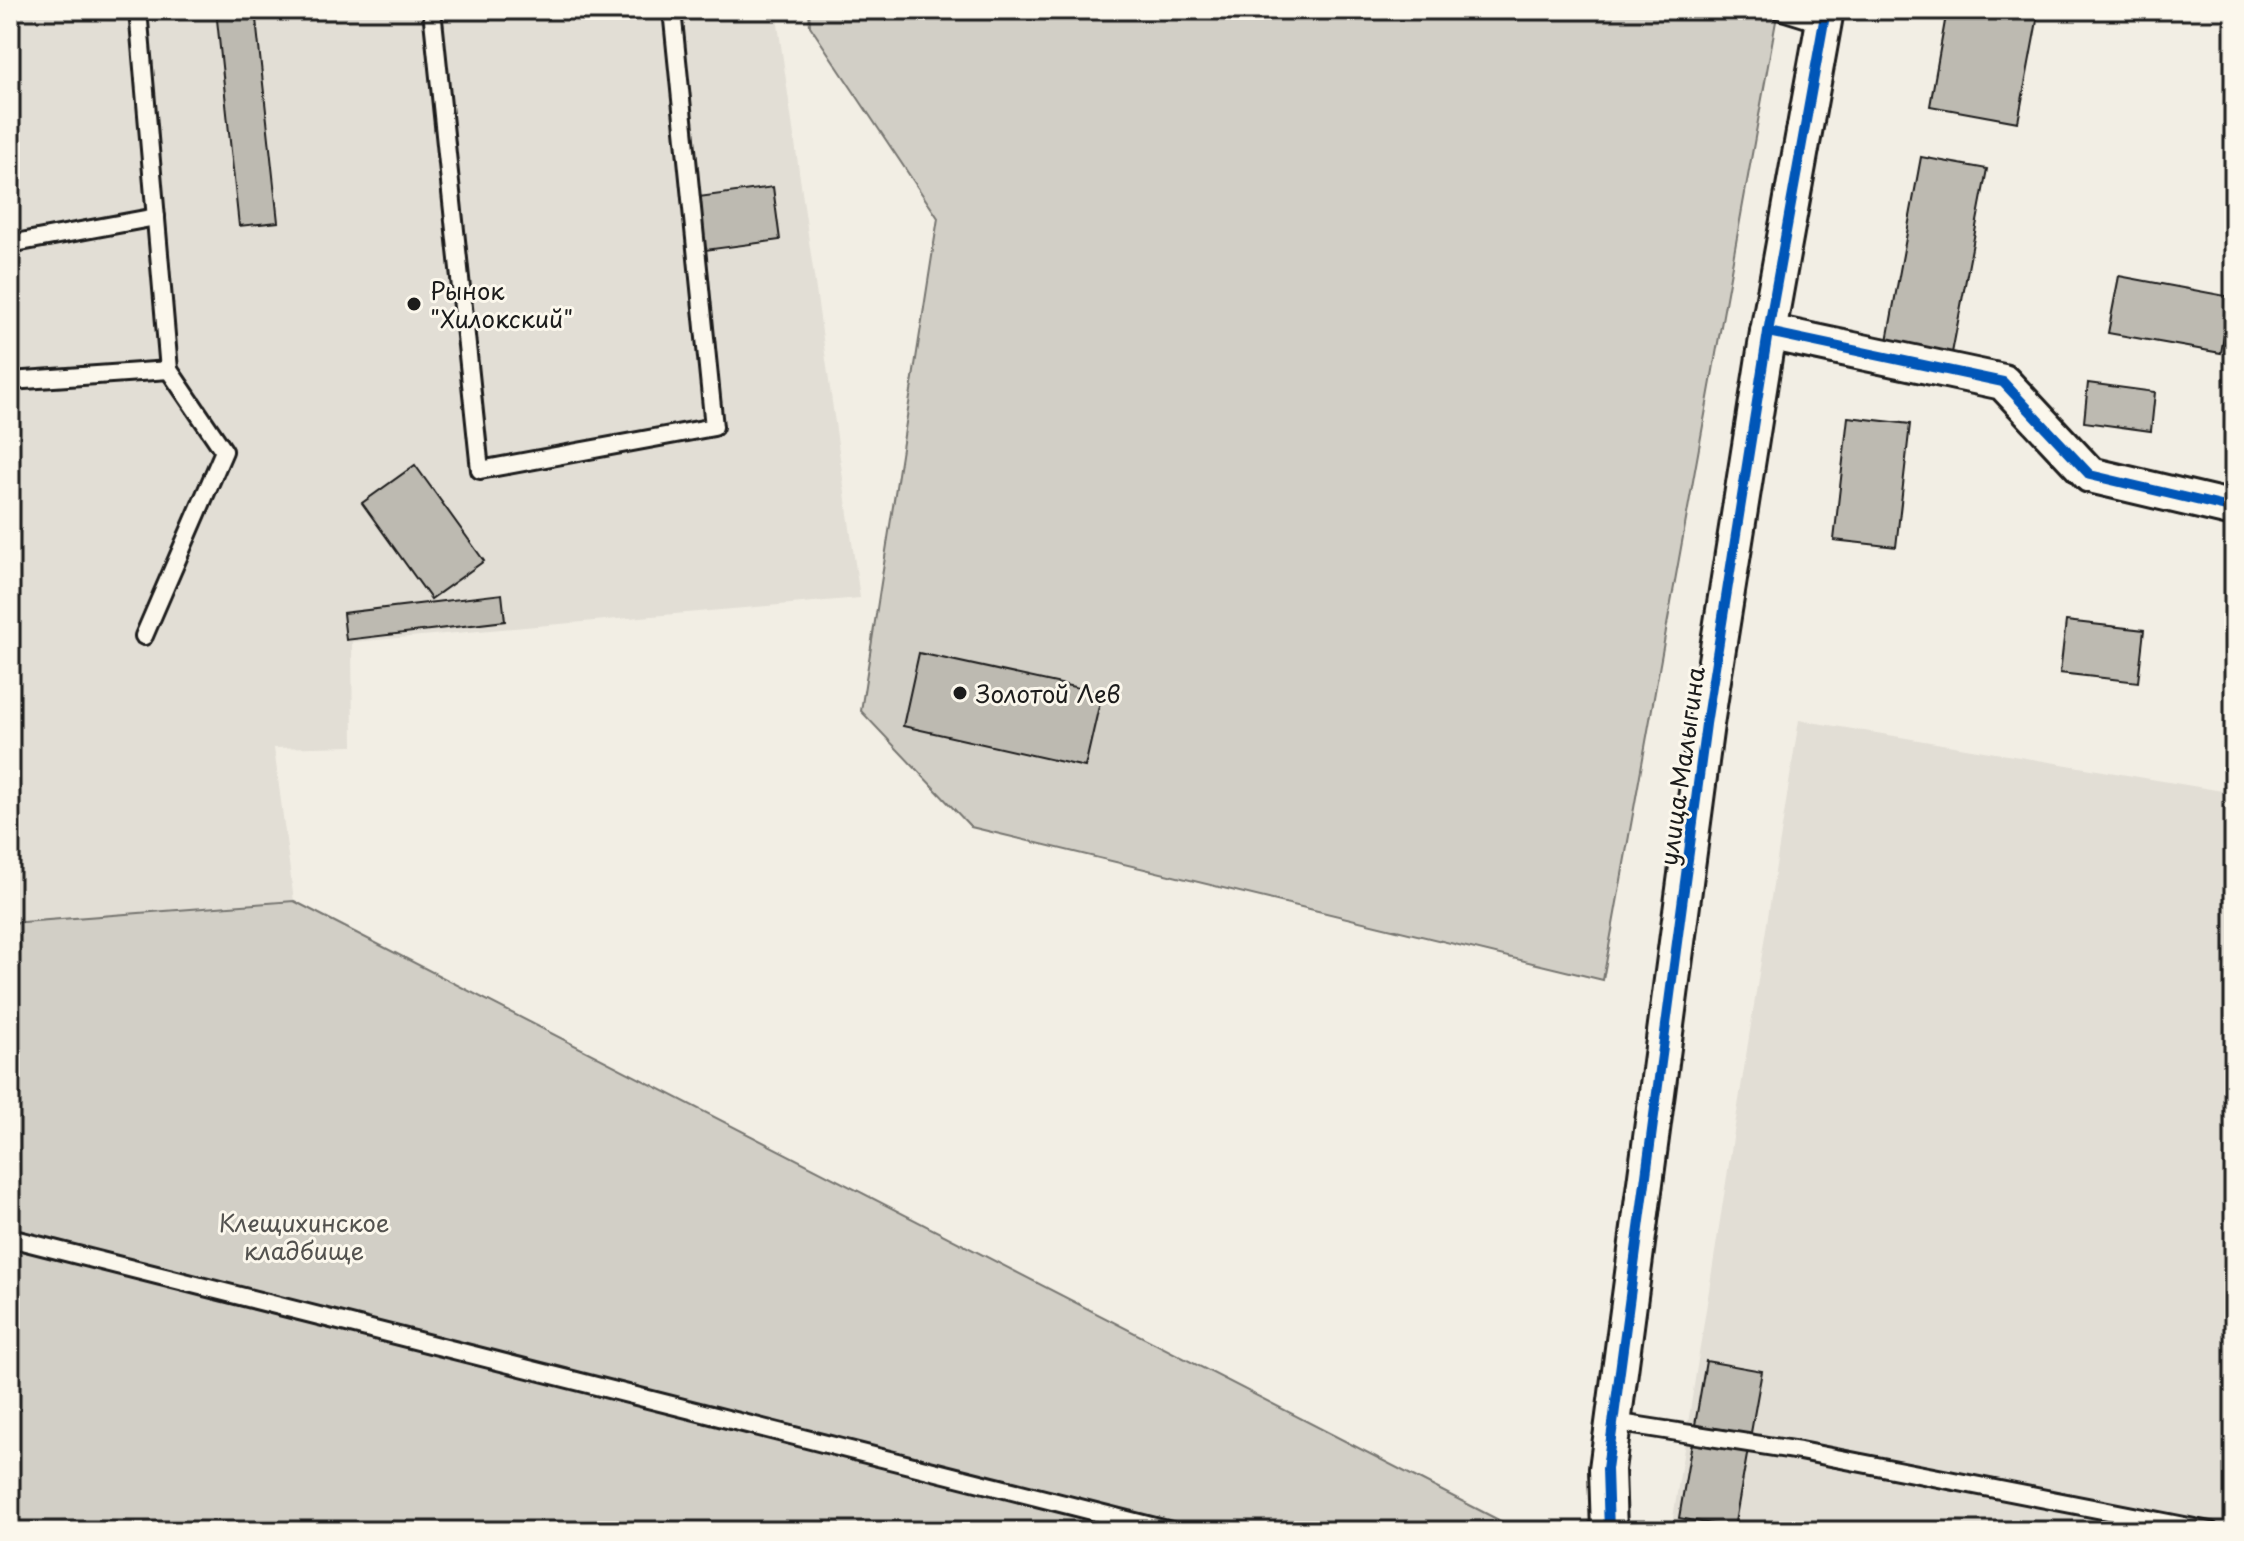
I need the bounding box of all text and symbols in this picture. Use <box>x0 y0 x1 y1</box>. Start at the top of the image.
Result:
place label: Рынок "Хилокский" <box>430 272 573 336</box>
marker: Рынок "Хилокский" <box>405 295 423 313</box>
street label: улица Малыгина <box>1649 664 1713 868</box>
place label: Золотой Лев <box>976 675 1121 711</box>
marker: Золотой Лев <box>951 684 969 702</box>
park label: Клещихинское кладбище <box>219 1204 389 1268</box>

